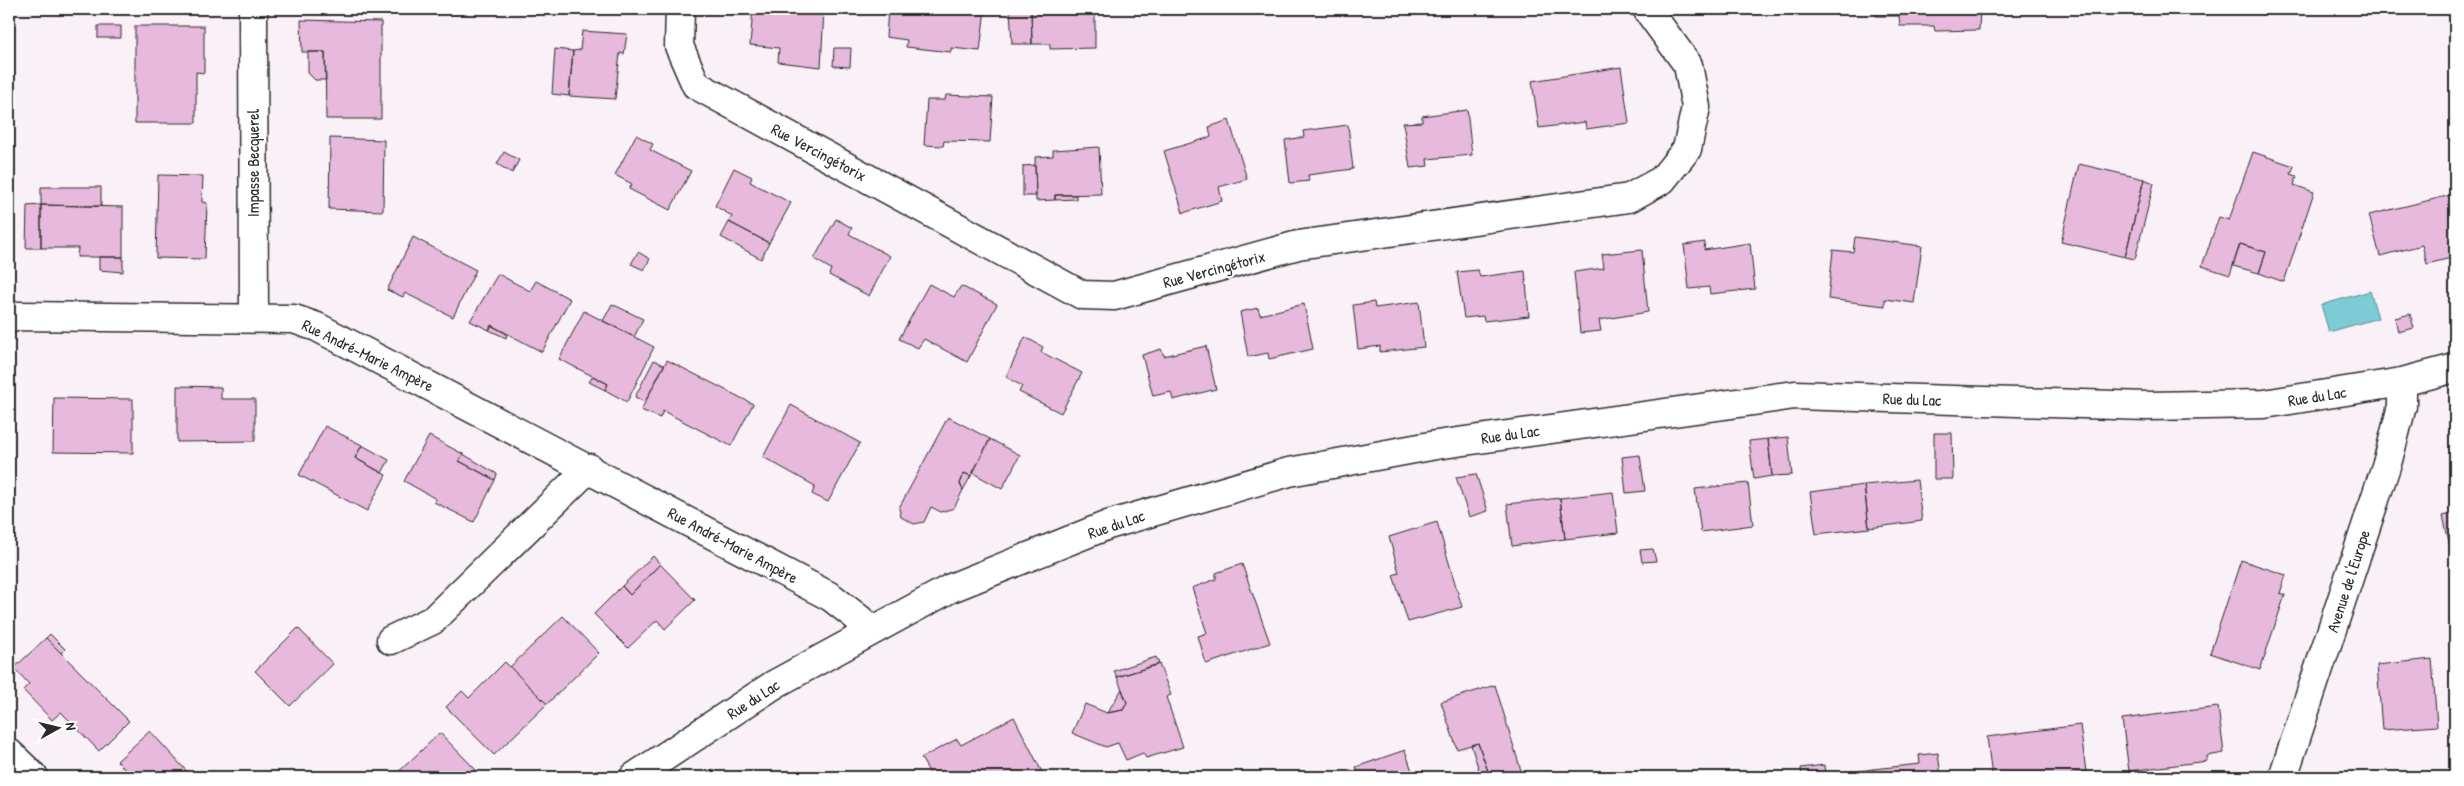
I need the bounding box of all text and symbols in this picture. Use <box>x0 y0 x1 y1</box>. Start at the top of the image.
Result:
street label: Impasse Becquerel <box>242 108 264 217</box>
street label: Rue Vercingétorix <box>768 118 870 186</box>
street label: Rue Vercingétorix <box>1161 245 1267 293</box>
street label: Rue André-Marie Ampère <box>298 314 438 397</box>
street label: Rue du Lac <box>2286 380 2348 411</box>
street label: Rue du Lac <box>1882 387 1942 411</box>
street label: Rue du Lac <box>1480 419 1541 449</box>
street label: Rue André-Marie Ampère <box>664 501 802 589</box>
street label: Rue du Lac <box>1085 504 1148 544</box>
street label: Avenue de l'Europe <box>2321 526 2375 635</box>
street label: Rue du Lac <box>722 673 784 724</box>
north arrow <box>32 704 82 754</box>
text: N <box>61 721 81 732</box>

